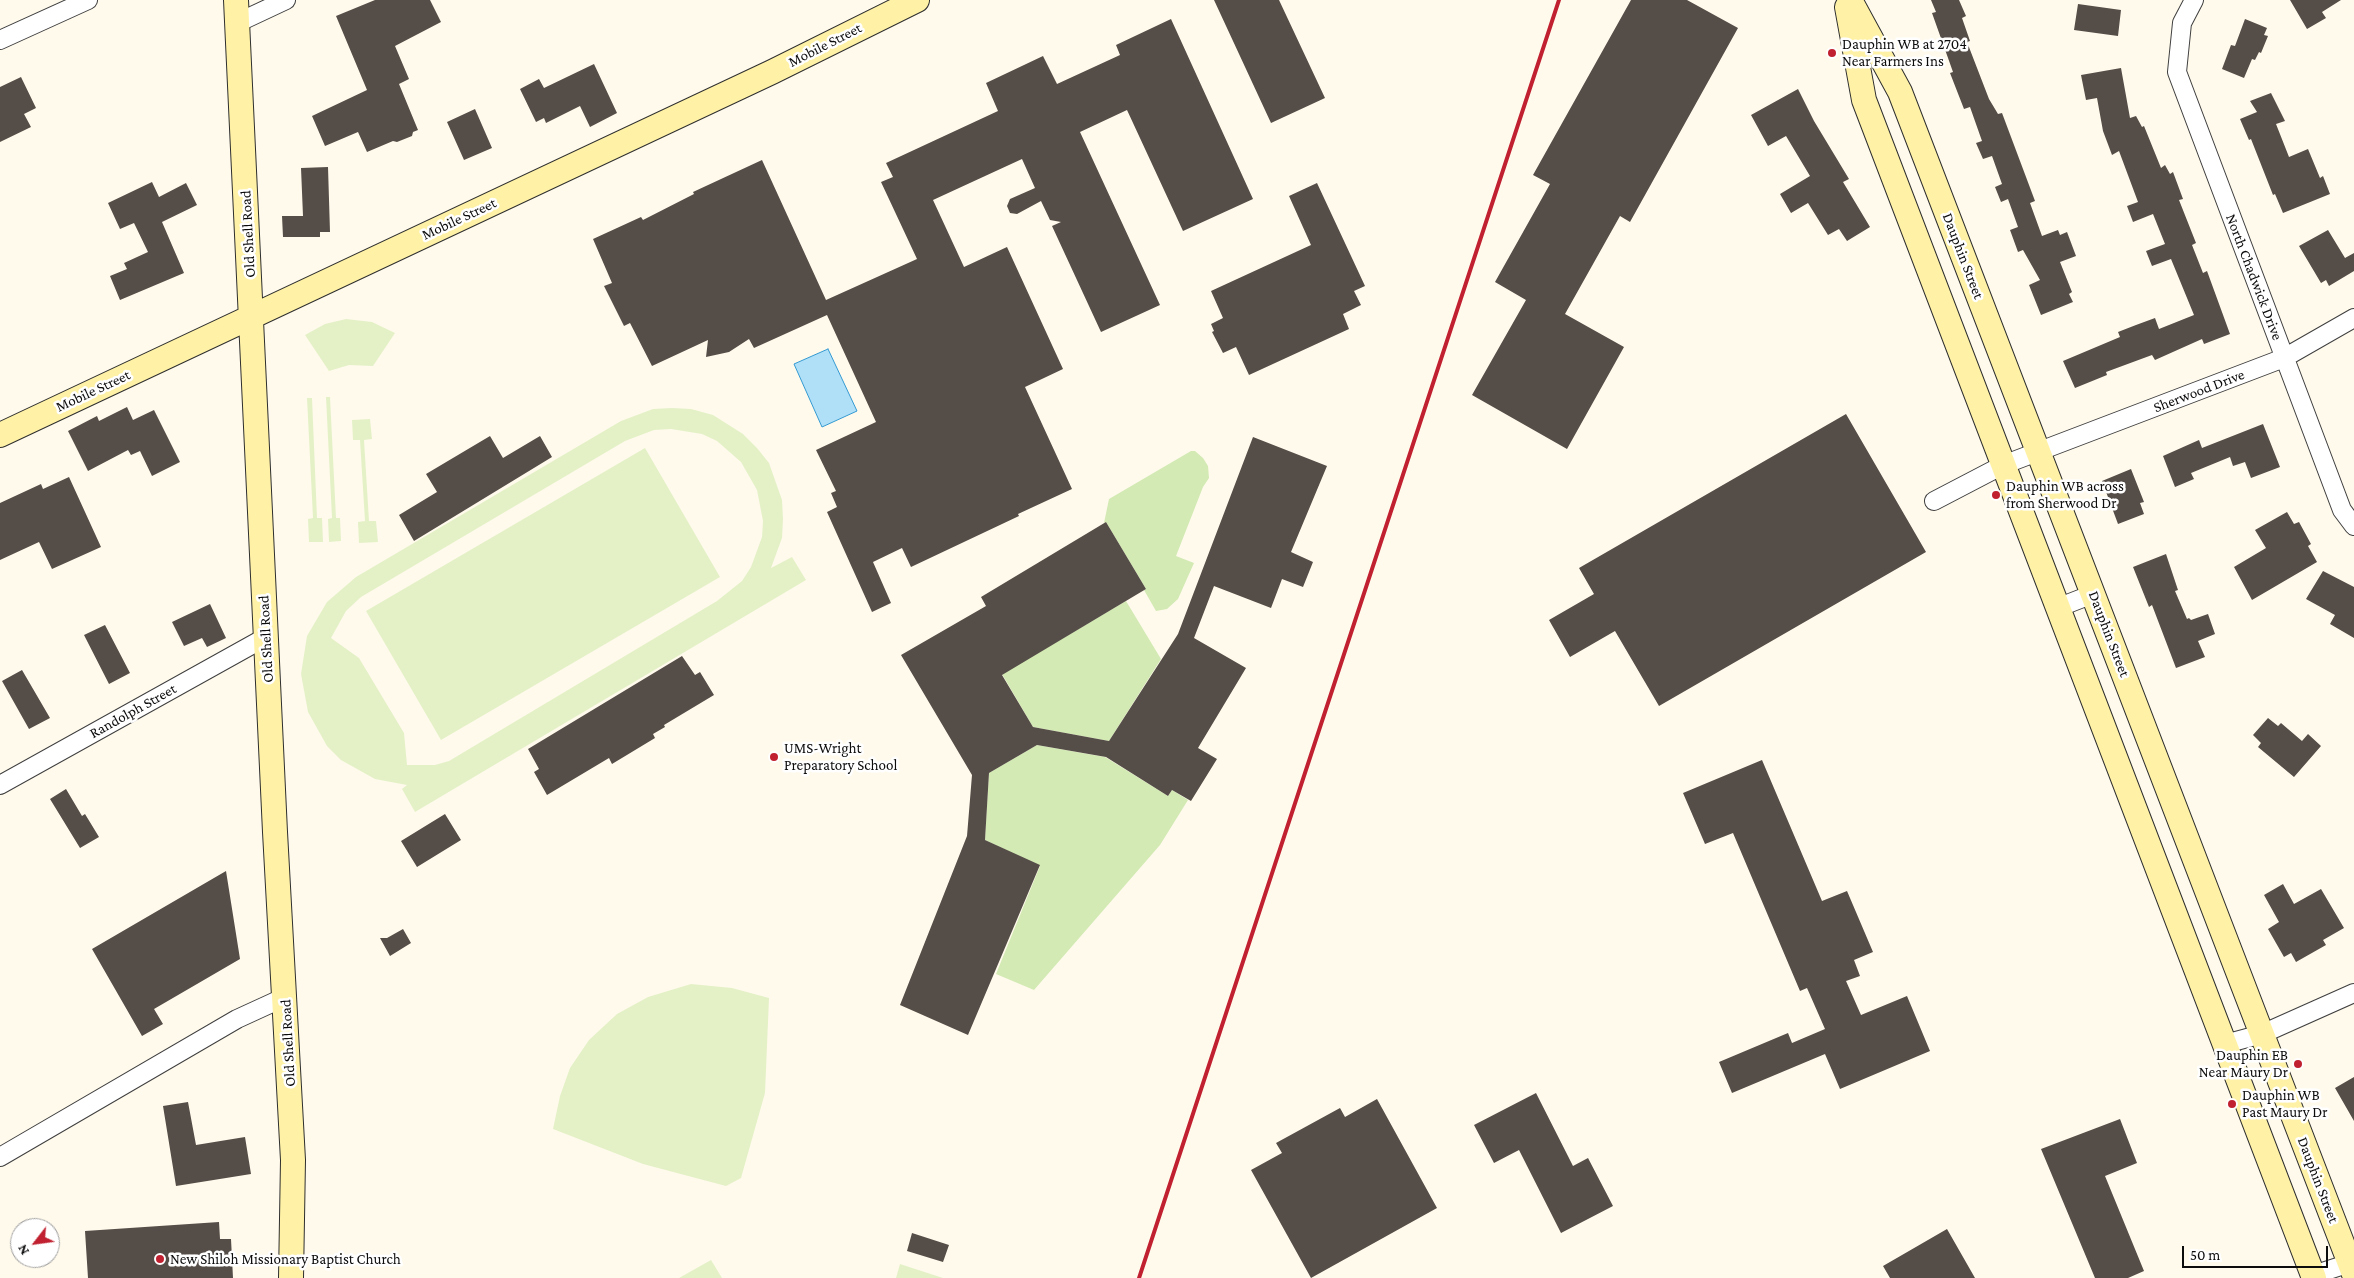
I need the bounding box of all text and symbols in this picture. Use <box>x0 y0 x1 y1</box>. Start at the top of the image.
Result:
street label: Mobile Street <box>785 19 865 71</box>
place label: Dauphin WB at 2704 Near Farmers Ins <box>1842 35 1967 70</box>
marker: Dauphin WB at 2704 Near Farmers Ins <box>1826 47 1838 59</box>
street label: Old Shell Road <box>237 190 259 278</box>
street label: Mobile Street <box>419 194 499 244</box>
street label: Dauphin Street <box>1938 210 1988 302</box>
street label: North Chadwick Drive <box>2222 211 2286 343</box>
street label: Sherwood Drive <box>2151 365 2247 417</box>
street label: Mobile Street <box>53 366 133 416</box>
place label: Dauphin WB across from Sherwood Dr <box>2006 477 2124 512</box>
marker: Dauphin WB across from Sherwood Dr <box>1990 489 2002 501</box>
street label: Dauphin Street <box>2084 588 2134 680</box>
street label: Old Shell Road <box>255 595 277 683</box>
street label: Randolph Street <box>86 680 180 742</box>
place label: UMS-Wright Preparatory School <box>784 739 897 774</box>
marker: UMS-Wright Preparatory School <box>768 751 780 763</box>
street label: Old Shell Road <box>277 999 299 1087</box>
place label: Dauphin EB Near Maury Dr <box>2199 1046 2288 1081</box>
marker: Dauphin EB Near Maury Dr <box>2292 1058 2304 1070</box>
place label: Dauphin WB Past Maury Dr <box>2242 1086 2328 1121</box>
marker: Dauphin WB Past Maury Dr <box>2226 1098 2238 1110</box>
street label: Dauphin Street <box>2293 1134 2343 1226</box>
north arrow <box>10 1218 60 1268</box>
scale bar <box>2184 1236 2330 1268</box>
text: N <box>14 1242 32 1258</box>
text: 50 m <box>2190 1247 2220 1263</box>
place label: New Shiloh Missionary Baptist Church <box>170 1250 401 1268</box>
marker: New Shiloh Missionary Baptist Church <box>154 1253 166 1265</box>

